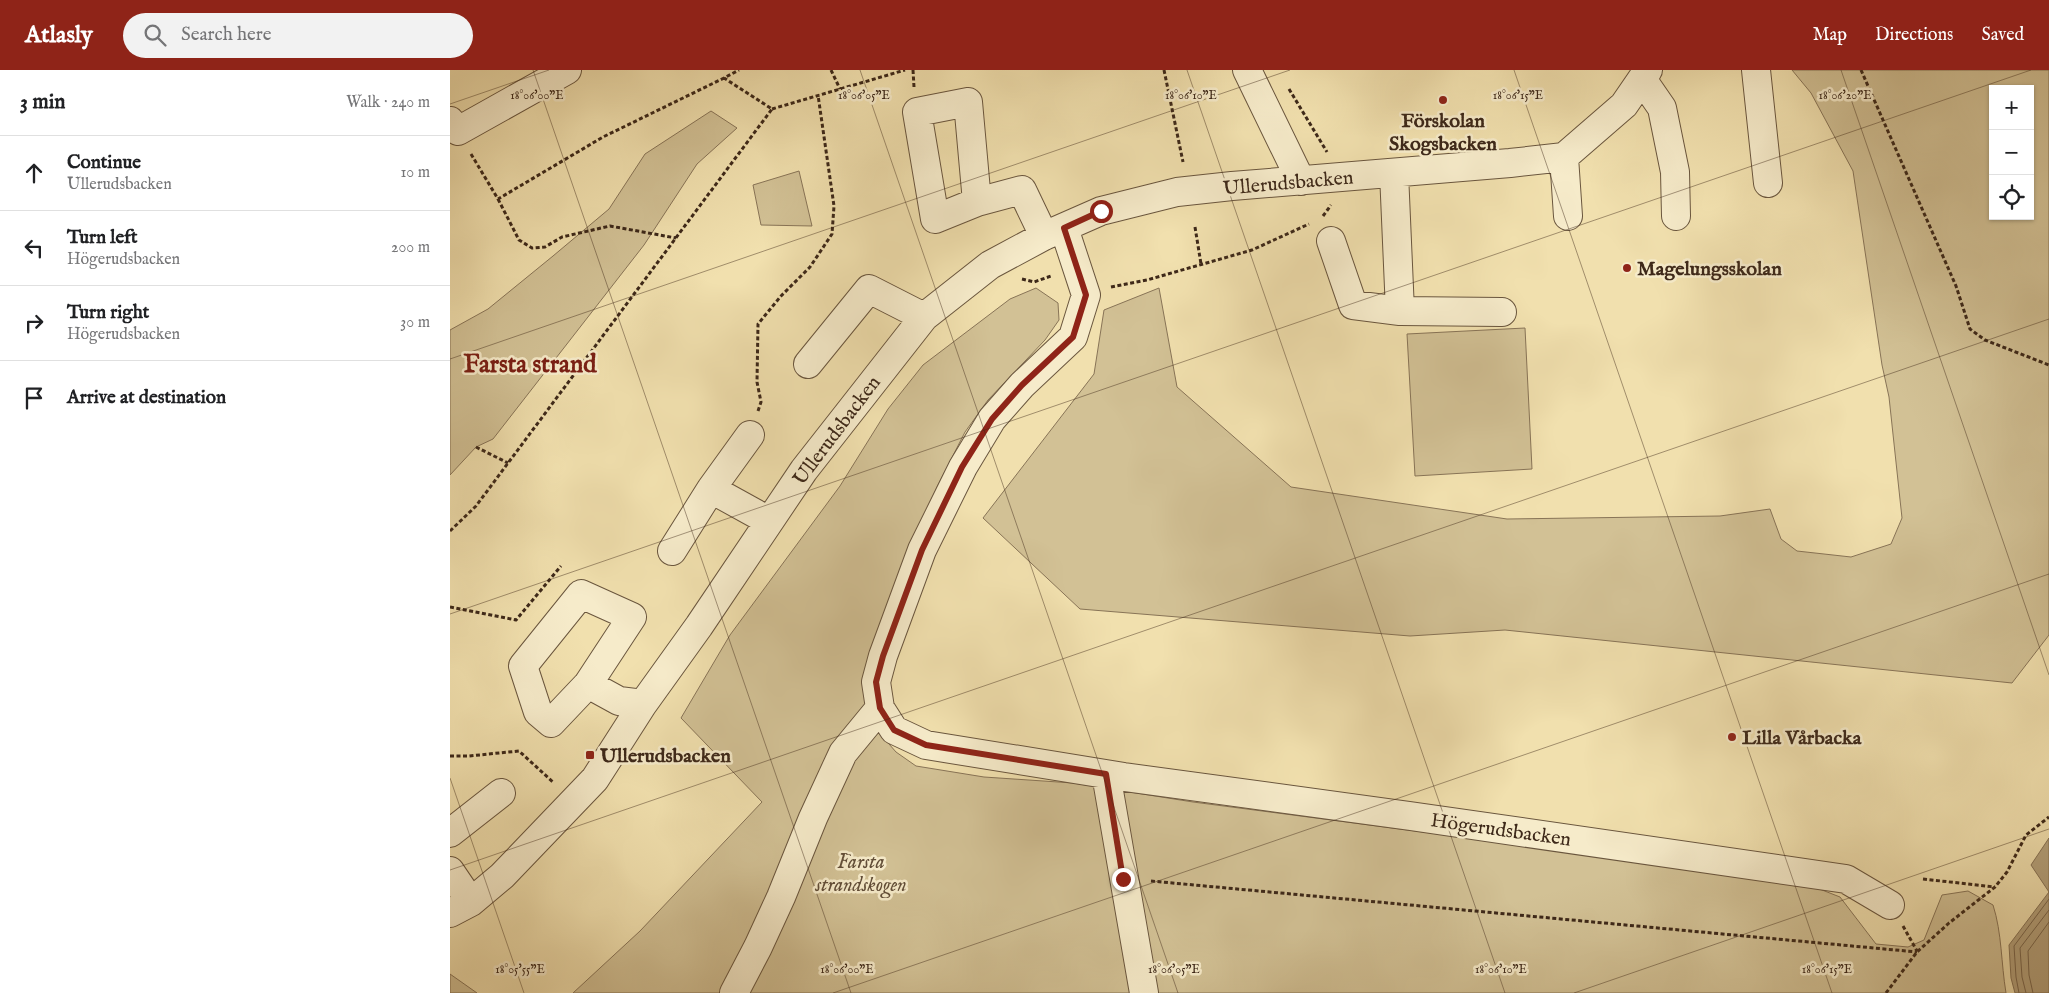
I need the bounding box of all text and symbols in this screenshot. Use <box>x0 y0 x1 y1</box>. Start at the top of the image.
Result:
search box <box>123 13 473 58</box>
text: Atlasly <box>25 20 93 51</box>
icon: search <box>141 21 169 49</box>
text: Search here <box>181 23 271 47</box>
text: Map <box>1813 24 1847 47</box>
text: Directions <box>1875 24 1953 47</box>
text: Saved <box>1981 24 2024 47</box>
map controls <box>1989 85 2034 220</box>
button: + <box>1989 85 2034 130</box>
text: 18°06'00"E <box>510 88 564 103</box>
text: 18°06'05"E <box>838 88 890 103</box>
text: 18°06'10"E <box>1165 88 1217 103</box>
text: 18°06'15"E <box>1493 88 1543 103</box>
text: 18°06'20"E <box>1818 88 1872 103</box>
text: 3 min <box>20 89 65 116</box>
text: Walk · 240 m <box>346 93 430 113</box>
marker: Förskolan Skogsbacken <box>1437 94 1449 106</box>
place label: Förskolan Skogsbacken <box>1389 109 1497 157</box>
button: − <box>1989 130 2034 175</box>
text: Continue <box>67 151 141 175</box>
icon: ahead <box>20 159 48 187</box>
text: 10 m <box>400 163 430 183</box>
street label: Ullerudsbacken <box>1222 165 1355 202</box>
text: Ullerudsbacken <box>67 175 172 195</box>
button: locate <box>1989 175 2034 220</box>
route start <box>1090 200 1113 223</box>
text: Turn left <box>67 226 138 250</box>
icon: left <box>20 234 48 262</box>
text: 200 m <box>391 238 430 258</box>
text: Högerudsbacken <box>67 250 180 270</box>
place label: Magelungsskolan <box>1637 257 1782 282</box>
marker: Magelungsskolan <box>1621 262 1633 274</box>
text: Turn right <box>67 301 149 325</box>
icon: right <box>20 309 48 337</box>
text: 30 m <box>400 313 430 333</box>
text: Högerudsbacken <box>67 325 180 345</box>
district label: Farsta strand <box>463 349 597 381</box>
street label: Ullerudsbacken <box>788 371 887 491</box>
icon: arrive <box>20 384 48 412</box>
text: Arrive at destination <box>67 386 226 410</box>
place label: Lilla Vårbacka <box>1742 726 1862 751</box>
marker: Lilla Vårbacka <box>1726 731 1738 743</box>
place label: Ullerudsbacken <box>599 744 731 769</box>
marker: Ullerudsbacken <box>584 749 596 761</box>
street label: Högerudsbacken <box>1429 808 1573 853</box>
park label: Farsta strandskogen <box>814 850 907 899</box>
route end <box>1112 868 1135 891</box>
text: 18°05'55"E <box>495 962 545 977</box>
text: 18°06'00"E <box>820 962 874 977</box>
text: 18°06'05"E <box>1148 962 1200 977</box>
text: 18°06'10"E <box>1475 962 1527 977</box>
text: 18°06'15"E <box>1802 962 1852 977</box>

